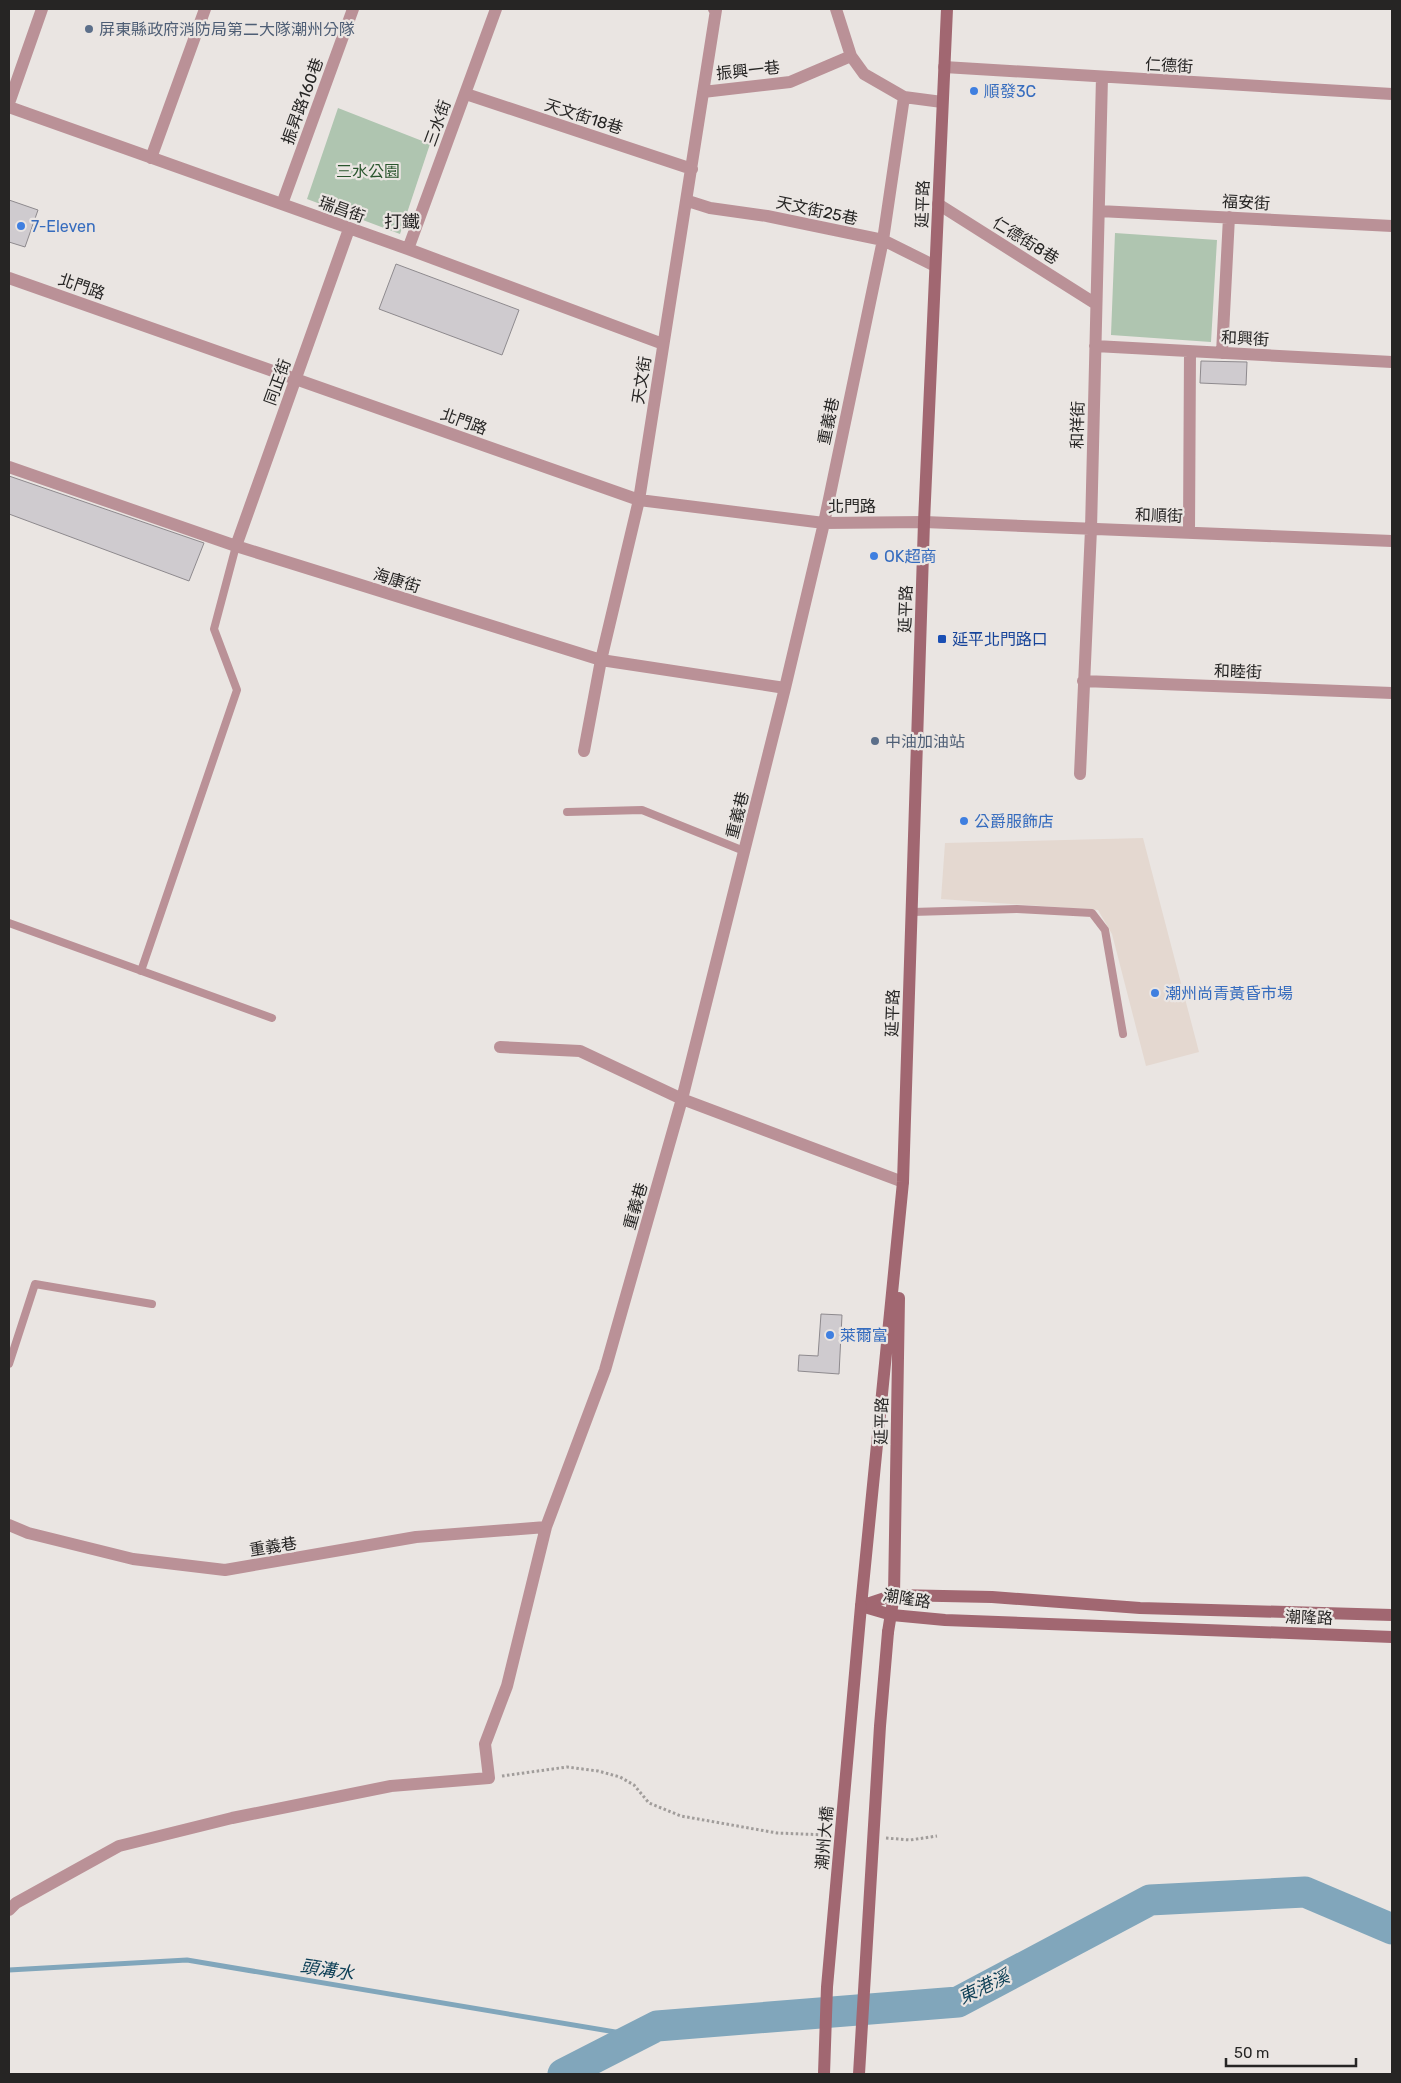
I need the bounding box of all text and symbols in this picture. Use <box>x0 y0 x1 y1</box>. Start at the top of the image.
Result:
place label: 屏東縣政府消防局第二大隊潮州分隊 <box>99 20 355 39</box>
marker: 屏東縣政府消防局第二大隊潮州分隊 <box>83 23 95 35</box>
street label: 振昇路160巷 <box>278 55 327 147</box>
street label: 仁德街 <box>1145 55 1193 76</box>
street label: 振興一巷 <box>715 58 781 83</box>
place label: 順發3C <box>984 82 1036 101</box>
marker: 順發3C <box>968 85 980 97</box>
street label: 天文街18巷 <box>542 95 625 138</box>
street label: 三水街 <box>420 97 455 149</box>
park label: 三水公園 <box>336 162 400 181</box>
street label: 延平路 <box>912 180 933 228</box>
street label: 瑞昌街 <box>316 192 368 227</box>
street label: 福安街 <box>1222 192 1270 213</box>
street label: 天文街25巷 <box>774 193 859 228</box>
district label: 打鐵 <box>384 211 420 233</box>
street label: 仁德街8巷 <box>989 213 1062 268</box>
place label: 7-Eleven <box>31 217 96 236</box>
marker: 7-Eleven <box>15 220 27 232</box>
street label: 北門路 <box>56 270 108 303</box>
street label: 和興街 <box>1221 328 1269 349</box>
street label: 天文街 <box>628 355 655 405</box>
street label: 同正街 <box>260 356 295 408</box>
street label: 重義巷 <box>814 396 843 447</box>
street label: 和祥街 <box>1068 401 1087 449</box>
street label: 北門路 <box>438 404 490 439</box>
street label: 北門路 <box>828 497 876 516</box>
street label: 和順街 <box>1135 505 1183 526</box>
place label: OK超商 <box>884 547 936 566</box>
marker: OK超商 <box>868 550 880 562</box>
street label: 海康街 <box>371 564 423 597</box>
street label: 延平路 <box>895 585 916 633</box>
place label: 延平北門路口 <box>952 630 1048 649</box>
marker: 延平北門路口 <box>936 633 948 645</box>
street label: 和睦街 <box>1214 661 1262 682</box>
place label: 中油加油站 <box>885 732 965 751</box>
marker: 中油加油站 <box>869 735 881 747</box>
street label: 重義巷 <box>722 790 753 841</box>
place label: 公爵服飾店 <box>974 812 1054 831</box>
marker: 公爵服飾店 <box>958 815 970 827</box>
place label: 潮州尚青黃昏市場 <box>1165 984 1293 1003</box>
marker: 潮州尚青黃昏市場 <box>1149 987 1161 999</box>
street label: 延平路 <box>882 989 903 1037</box>
street label: 重義巷 <box>620 1180 651 1232</box>
place label: 萊爾富 <box>840 1326 888 1345</box>
marker: 萊爾富 <box>824 1329 836 1341</box>
street label: 延平路 <box>872 1397 891 1445</box>
street label: 重義巷 <box>248 1533 298 1560</box>
street label: 潮隆路 <box>882 1585 932 1612</box>
street label: 潮隆路 <box>1285 1607 1333 1628</box>
street label: 潮州大橋 <box>812 1805 837 1871</box>
water label: 頭溝水 <box>299 1955 356 1985</box>
water label: 東港溪 <box>955 1964 1016 2009</box>
scale bar <box>1226 2036 1356 2068</box>
text: 50 m <box>1234 2044 1269 2062</box>

